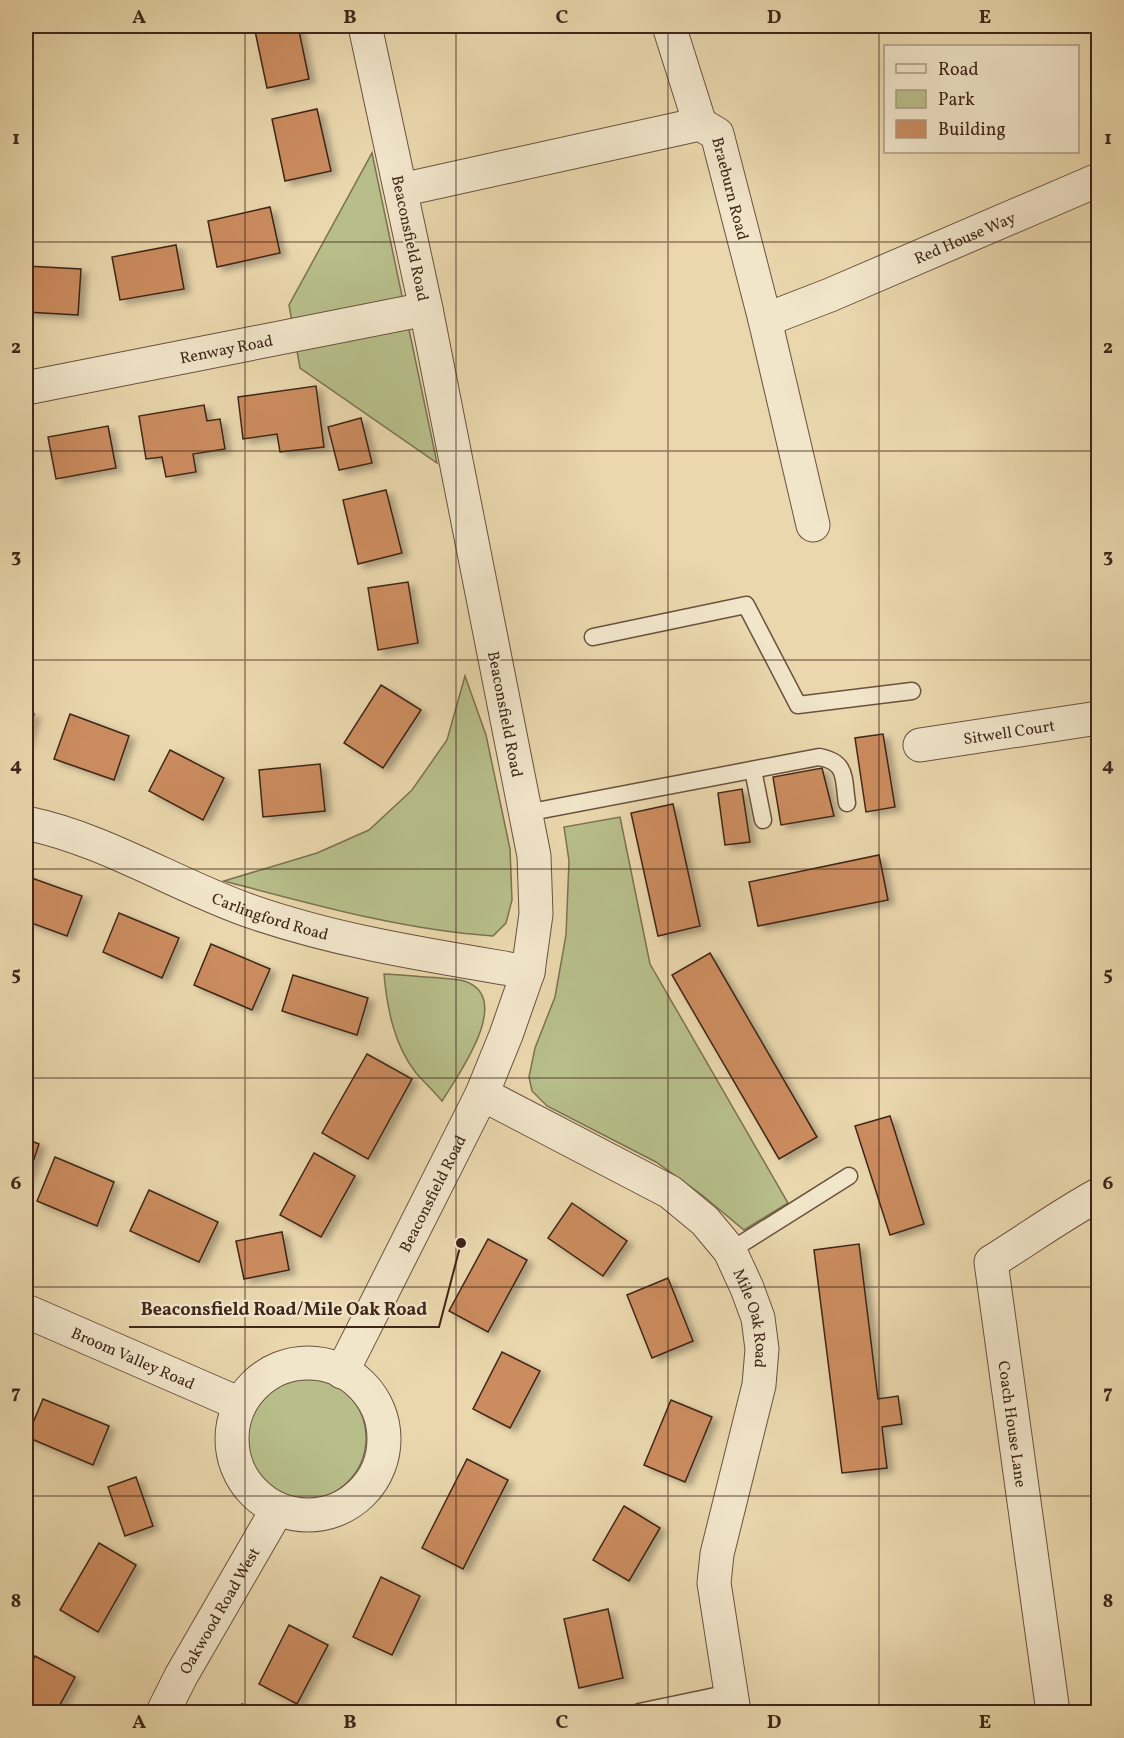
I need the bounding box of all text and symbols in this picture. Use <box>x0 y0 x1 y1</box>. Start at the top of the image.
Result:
text: A <box>132 4 146 32</box>
text: B <box>343 4 357 32</box>
text: C <box>556 4 569 32</box>
text: D <box>767 4 781 32</box>
text: E <box>979 4 991 32</box>
legend <box>884 45 1079 153</box>
text: Road <box>938 58 979 83</box>
text: Park <box>938 88 975 113</box>
text: Building <box>938 118 1006 143</box>
text: 1 <box>12 125 20 153</box>
text: 1 <box>1104 125 1112 153</box>
street label: Braeburn Road <box>705 135 753 243</box>
street label: Beaconsfield Road <box>385 173 433 303</box>
street label: Red House Way <box>911 208 1020 271</box>
street label: Renway Road <box>178 330 275 370</box>
text: 2 <box>11 334 21 362</box>
text: 2 <box>1103 334 1113 362</box>
text: 3 <box>11 543 21 571</box>
text: 3 <box>1103 543 1113 571</box>
street label: Beaconsfield Road <box>481 649 527 779</box>
street label: Sitwell Court <box>962 716 1057 751</box>
text: 4 <box>10 752 22 780</box>
text: 4 <box>1102 752 1114 780</box>
street label: Carlingford Road <box>208 888 331 947</box>
text: 5 <box>11 961 21 989</box>
text: 5 <box>1103 961 1113 989</box>
street label: Beaconsfield Road <box>395 1132 472 1257</box>
text: 6 <box>11 1170 22 1198</box>
text: 6 <box>1103 1170 1114 1198</box>
street label: Mile Oak Road <box>727 1265 771 1369</box>
callout: Beaconsfield Road/Mile Oak Road <box>129 1291 439 1327</box>
text: Beaconsfield Road/Mile Oak Road <box>141 1298 427 1323</box>
street label: Broom Valley Road <box>67 1323 198 1396</box>
street label: Coach House Lane <box>991 1360 1031 1489</box>
text: 7 <box>11 1379 21 1407</box>
text: 7 <box>1103 1379 1113 1407</box>
street label: Oakwood Road West <box>175 1543 266 1679</box>
text: 8 <box>11 1588 21 1616</box>
text: 8 <box>1103 1588 1113 1616</box>
text: A <box>132 1709 146 1737</box>
text: B <box>343 1709 357 1737</box>
text: C <box>556 1709 569 1737</box>
text: D <box>767 1709 781 1737</box>
text: E <box>979 1709 991 1737</box>

